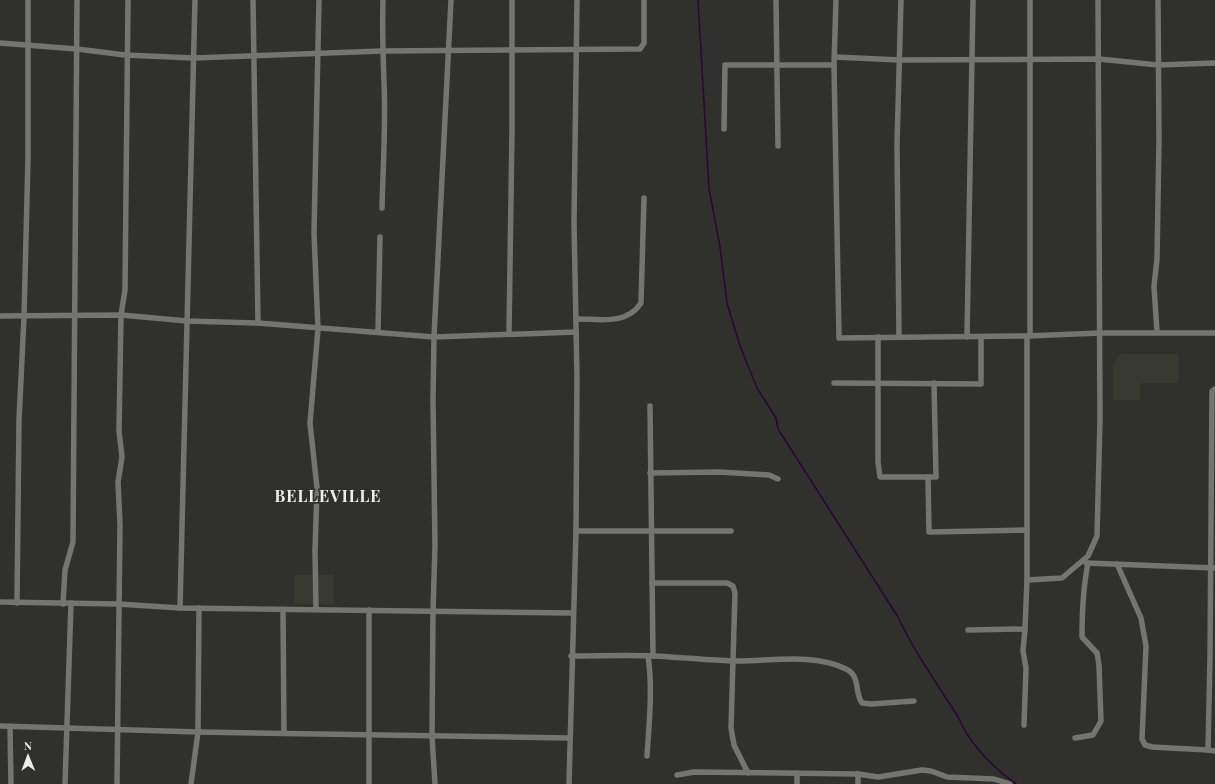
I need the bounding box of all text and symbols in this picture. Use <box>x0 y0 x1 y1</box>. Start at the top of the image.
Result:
district label: BELLEVILLE <box>275 485 381 506</box>
north arrow <box>8 736 48 776</box>
text: N <box>24 738 32 753</box>

